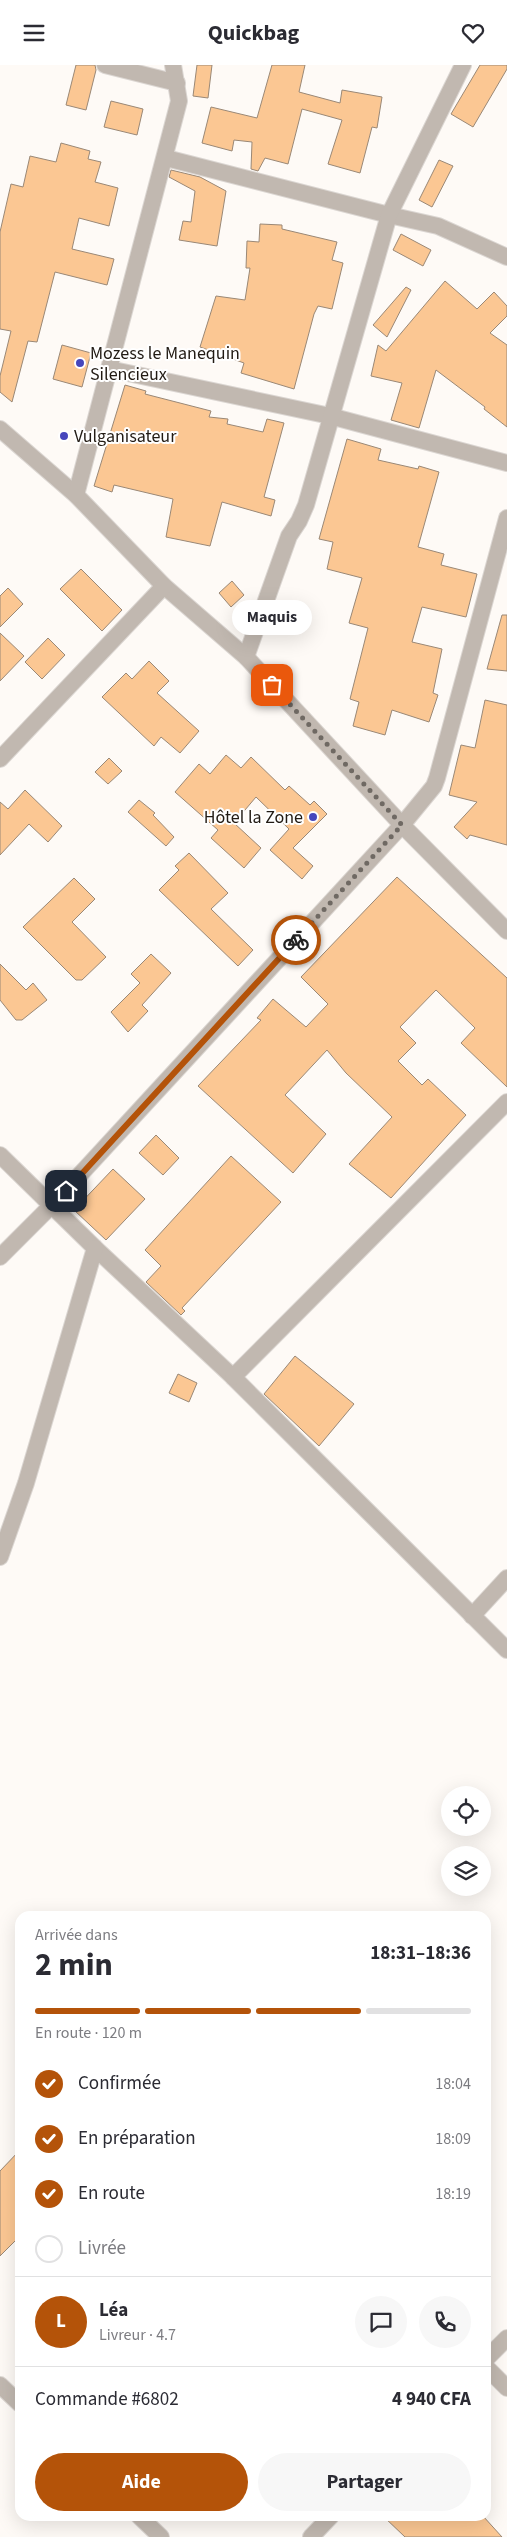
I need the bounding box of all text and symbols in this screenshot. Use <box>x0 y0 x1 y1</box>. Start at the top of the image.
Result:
text: Quickbag <box>208 17 299 49</box>
icon: menu <box>20 19 48 47</box>
icon: heart <box>459 19 487 47</box>
place label: Mozess le Manequin Silencieux <box>90 341 240 387</box>
marker: Mozess le Manequin Silencieux <box>74 357 86 369</box>
place label: Vulganisateur <box>74 424 177 449</box>
marker: Vulganisateur <box>58 430 70 442</box>
callout: Maquis <box>232 600 312 635</box>
text: Maquis <box>247 606 297 628</box>
pin <box>251 664 293 706</box>
icon: bag <box>258 671 286 699</box>
place label: Hôtel la Zone <box>204 805 303 830</box>
marker: Hôtel la Zone <box>307 811 319 823</box>
courier <box>271 915 321 965</box>
icon: bike <box>282 926 310 954</box>
pin <box>45 1170 87 1212</box>
icon: home <box>52 1177 80 1205</box>
map controls <box>441 1786 491 1896</box>
button: locate <box>441 1786 491 1836</box>
button: layers <box>441 1846 491 1896</box>
text: Arrivée dans <box>35 1924 118 1946</box>
text: 18:31–18:36 <box>370 1940 471 1967</box>
text: 2 min <box>35 1942 113 1988</box>
text: En route · 120 m <box>35 2022 142 2044</box>
icon: check <box>35 2070 63 2098</box>
text: Confirmée <box>78 2070 161 2097</box>
text: 18:04 <box>435 2073 471 2095</box>
icon: check <box>35 2125 63 2153</box>
text: En préparation <box>78 2125 196 2152</box>
text: 18:09 <box>435 2128 471 2150</box>
icon: check <box>35 2180 63 2208</box>
text: En route <box>78 2180 145 2207</box>
text: 18:19 <box>435 2183 471 2205</box>
text: Livrée <box>78 2235 126 2262</box>
button: chat <box>355 2296 407 2348</box>
button: phone <box>419 2296 471 2348</box>
text: Léa <box>99 2297 128 2324</box>
text: L <box>56 2308 66 2335</box>
text: Livreur · 4.7 <box>99 2324 176 2346</box>
text: Commande #6802 <box>35 2386 179 2413</box>
text: 4 940 CFA <box>392 2386 471 2413</box>
button: Aide <box>35 2453 248 2511</box>
button: Partager <box>258 2453 471 2511</box>

